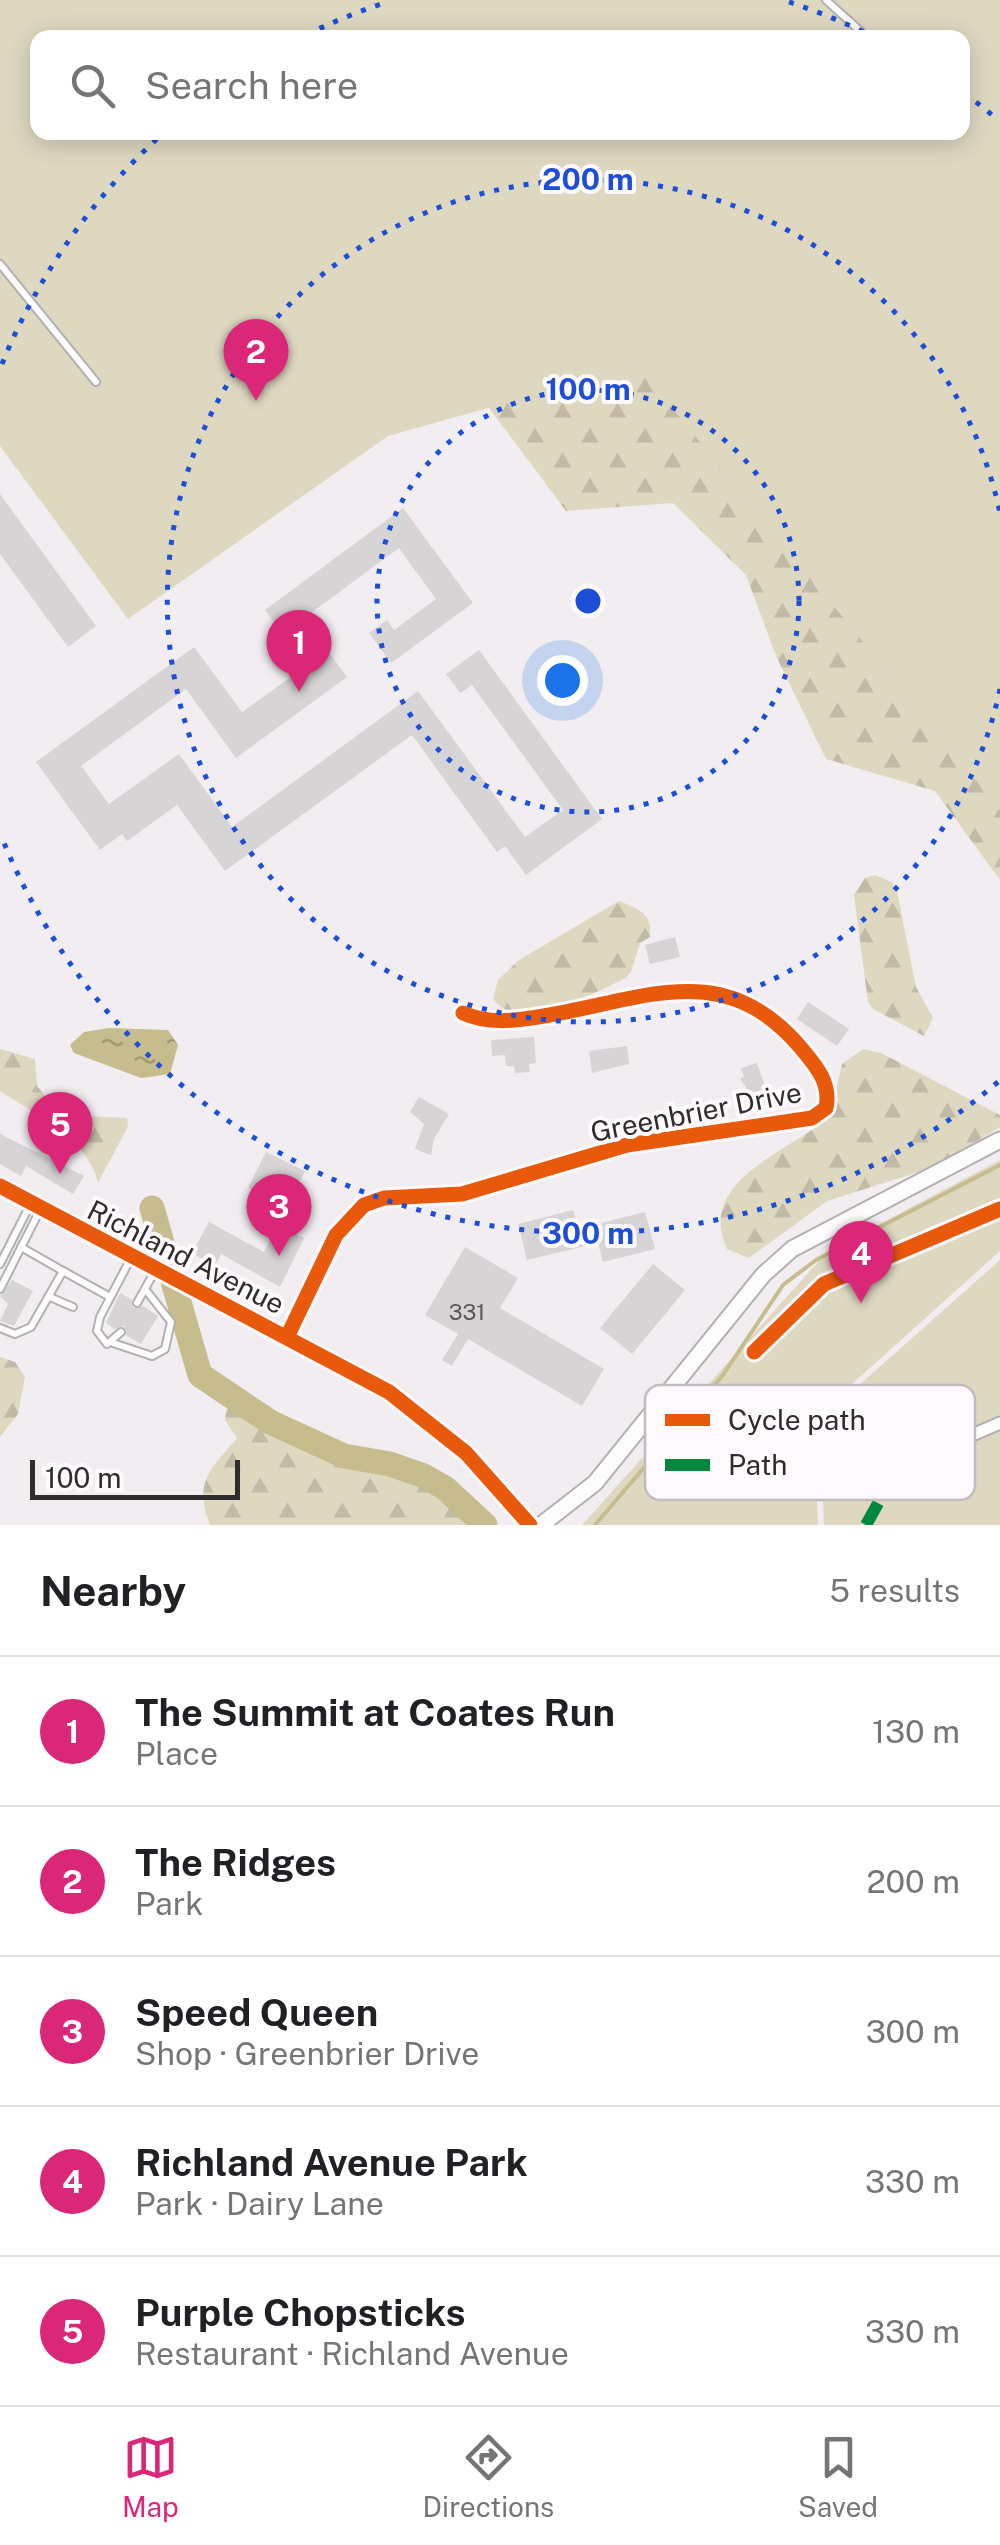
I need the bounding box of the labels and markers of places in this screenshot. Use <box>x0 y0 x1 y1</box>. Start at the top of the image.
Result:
pin: 2 <box>224 318 288 401</box>
centre of rings <box>570 583 606 619</box>
pin: 1 <box>266 610 332 692</box>
pin: 5 <box>28 1092 92 1174</box>
pin: 3 <box>246 1174 312 1256</box>
pin: 4 <box>828 1220 894 1303</box>

